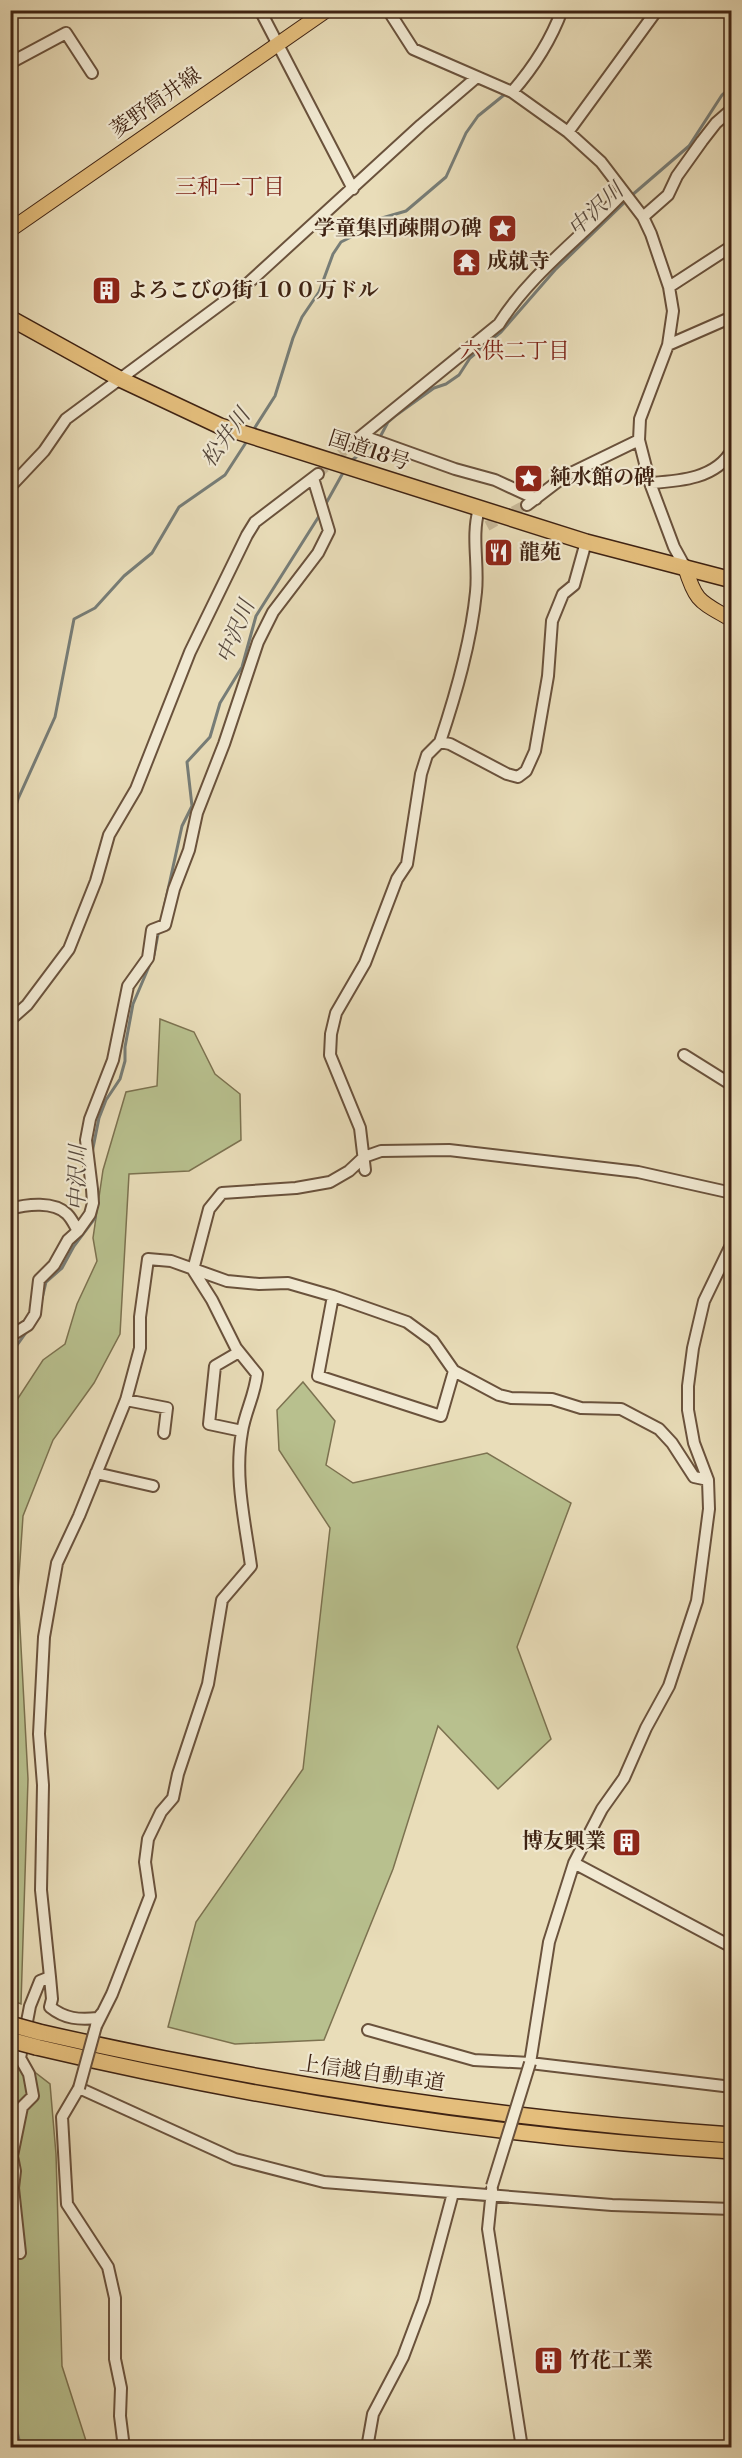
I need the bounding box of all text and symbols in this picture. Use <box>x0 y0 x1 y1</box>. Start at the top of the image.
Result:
street label: 菱野筒井線 <box>106 62 206 144</box>
district label: 三和一丁目 <box>175 174 285 201</box>
water label: 中沢川 <box>563 176 631 242</box>
place icon: 学童集団疎開の碑 <box>487 213 519 245</box>
place label: 学童集団疎開の碑 <box>314 216 482 242</box>
temple icon: 成就寺 <box>450 246 482 278</box>
place label: 成就寺 <box>487 249 550 275</box>
building icon: よろこびの街１００万ドル <box>90 275 122 307</box>
place label: よろこびの街１００万ドル <box>127 278 379 304</box>
district label: 六供二丁目 <box>460 338 570 365</box>
water label: 松井川 <box>196 402 257 473</box>
street label: 国道18号 <box>325 426 413 476</box>
place icon: 純水館の碑 <box>513 462 545 494</box>
place label: 純水館の碑 <box>550 465 655 491</box>
restaurant icon: 龍苑 <box>482 537 514 569</box>
place label: 龍苑 <box>519 540 561 566</box>
water label: 中沢川 <box>211 594 262 668</box>
water label: 中沢川 <box>64 1143 92 1211</box>
building icon: 博友興業 <box>611 1826 643 1858</box>
place label: 博友興業 <box>522 1829 606 1855</box>
street label: 上信越自動車道 <box>297 2051 447 2097</box>
building icon: 竹花工業 <box>532 2345 564 2377</box>
place label: 竹花工業 <box>569 2348 653 2374</box>

